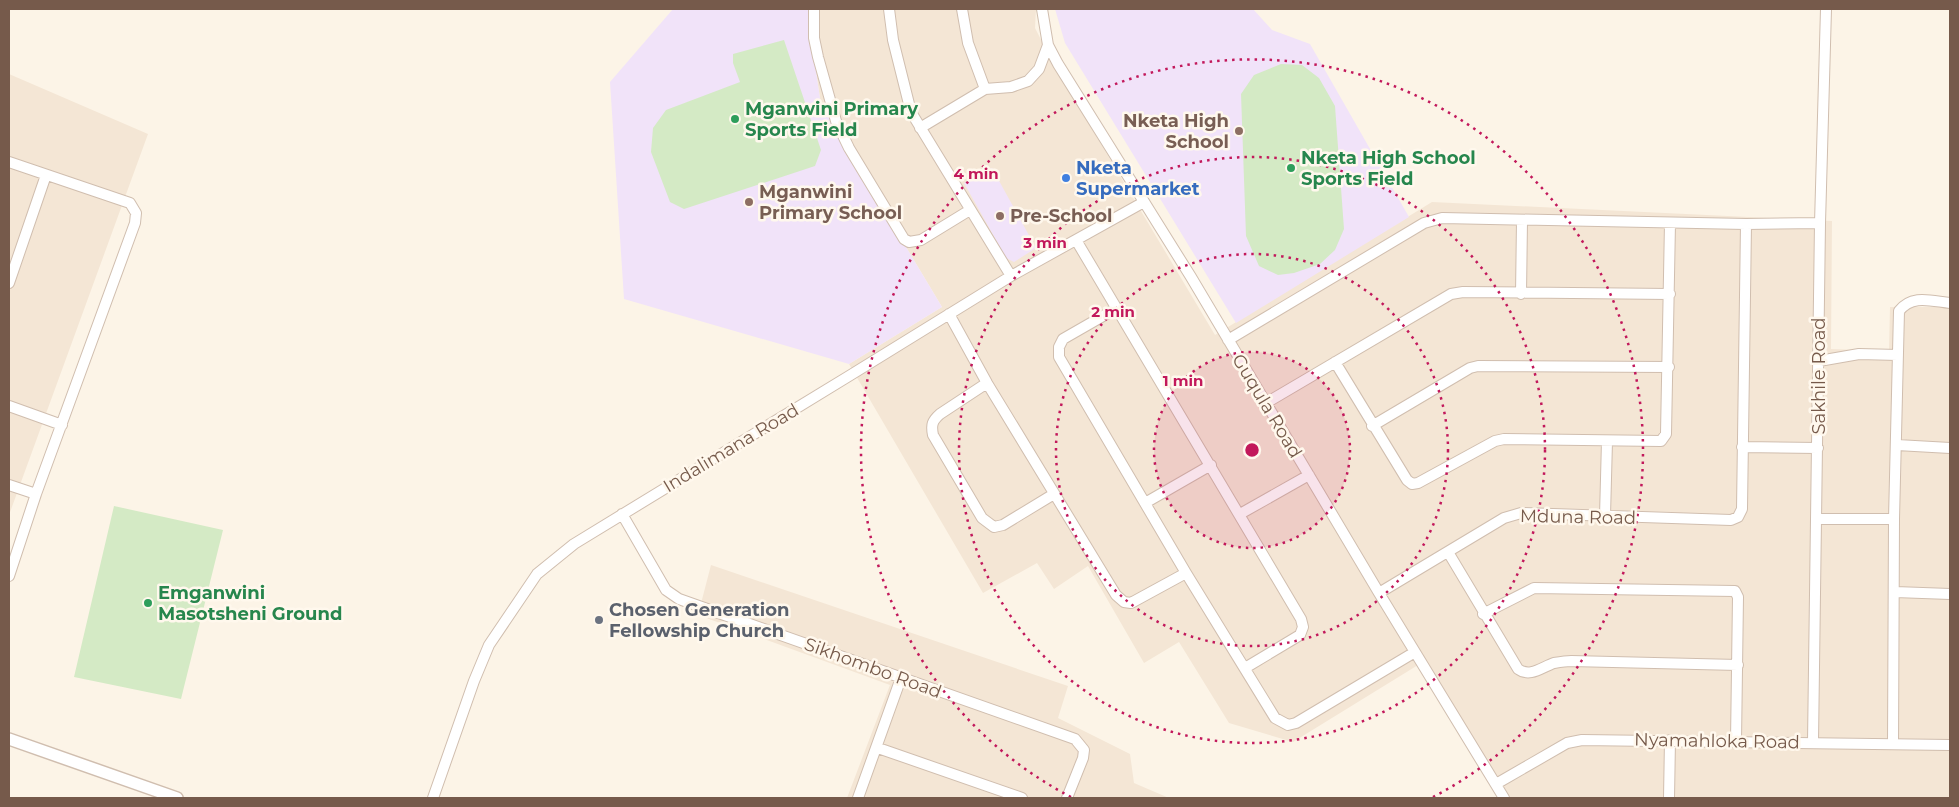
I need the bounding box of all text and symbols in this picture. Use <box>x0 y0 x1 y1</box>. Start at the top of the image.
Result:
place label: Mganwini Primary Sports Field <box>745 98 918 141</box>
place label: Nketa High School <box>1123 110 1229 153</box>
marker: Mganwini Primary Sports Field <box>729 113 741 125</box>
marker: Nketa High School <box>1233 125 1245 137</box>
place label: Nketa High School Sports Field <box>1301 147 1476 190</box>
place label: Nketa Supermarket <box>1076 157 1200 200</box>
marker: Nketa High School Sports Field <box>1285 162 1297 174</box>
text: 4 min <box>953 164 999 183</box>
marker: Nketa Supermarket <box>1060 172 1072 184</box>
place label: Mganwini Primary School <box>759 181 902 224</box>
marker: Mganwini Primary School <box>743 196 755 208</box>
place label: Pre-School <box>1010 205 1112 227</box>
marker: Pre-School <box>994 210 1006 222</box>
text: 3 min <box>1022 233 1067 252</box>
text: 2 min <box>1091 302 1135 321</box>
street label: Sakhile Road <box>1808 318 1830 434</box>
street label: Guqula Road <box>1227 350 1307 462</box>
text: 1 min <box>1163 371 1203 390</box>
street label: Indalimana Road <box>659 399 803 497</box>
centre of rings <box>1243 441 1261 459</box>
street label: Mduna Road <box>1520 505 1636 529</box>
place label: Emganwini Masotsheni Ground <box>158 582 342 625</box>
marker: Emganwini Masotsheni Ground <box>142 597 154 609</box>
place label: Chosen Generation Fellowship Church <box>609 599 790 642</box>
marker: Chosen Generation Fellowship Church <box>593 614 605 626</box>
street label: Sikhombo Road <box>801 633 945 703</box>
street label: Nyamahloka Road <box>1634 729 1800 753</box>

